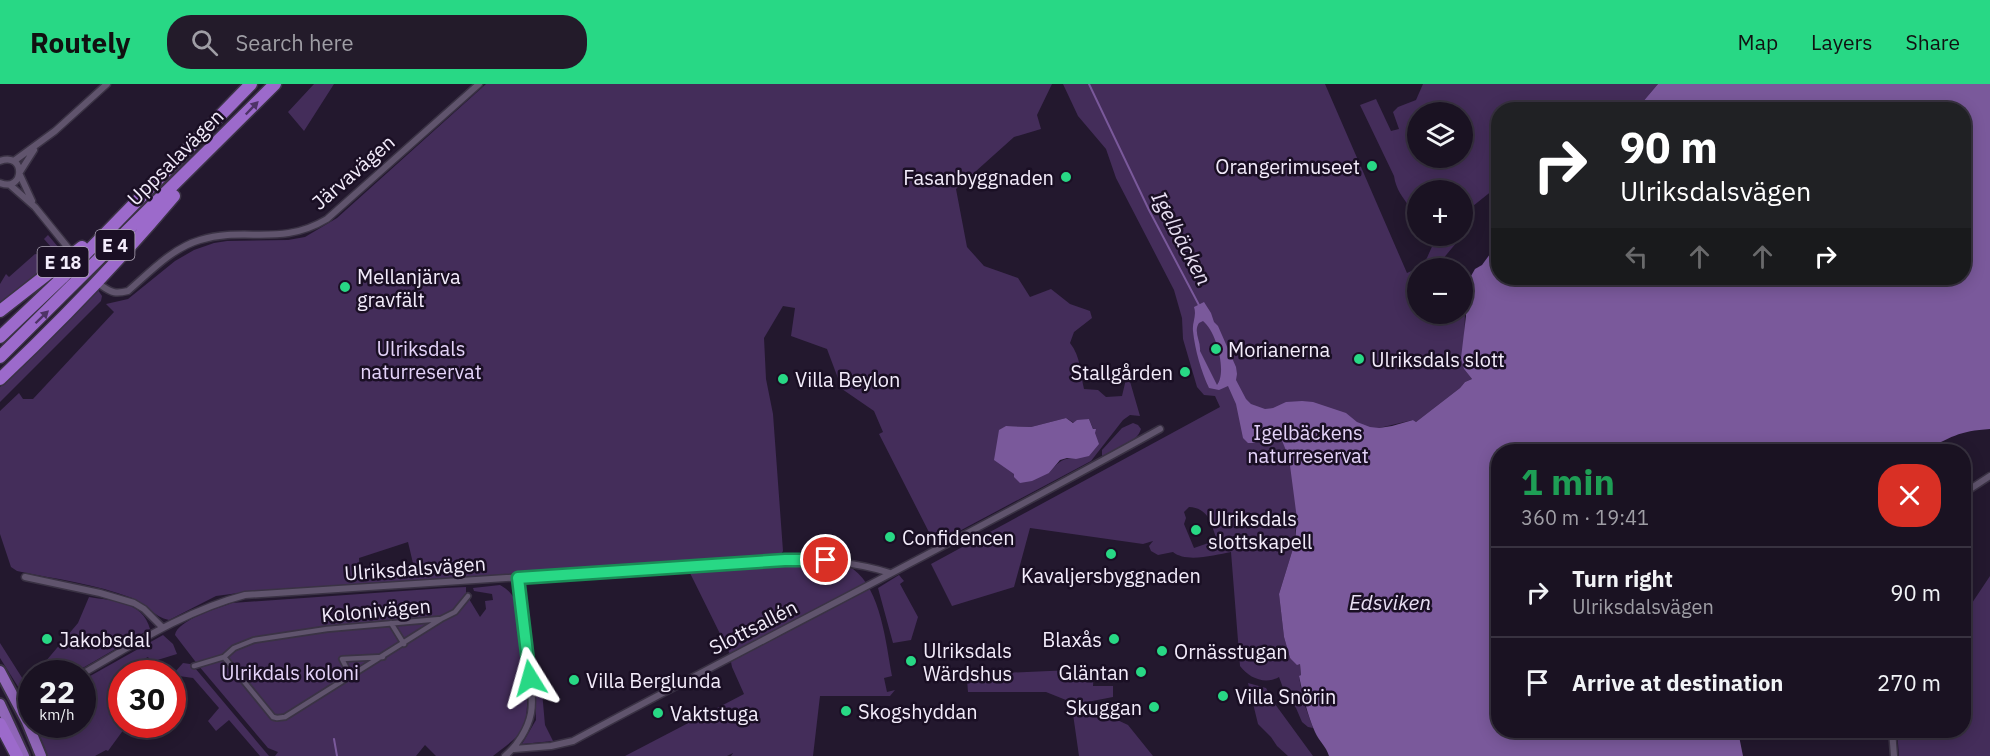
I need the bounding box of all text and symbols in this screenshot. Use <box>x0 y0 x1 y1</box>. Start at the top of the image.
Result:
search box <box>167 15 587 69</box>
text: Routely <box>30 24 131 61</box>
icon: search <box>188 26 221 59</box>
text: Search here <box>236 28 354 57</box>
text: Map <box>1738 28 1778 56</box>
text: Layers <box>1811 28 1873 56</box>
text: Share <box>1906 28 1960 56</box>
one-way arrow <box>245 100 259 115</box>
map controls <box>1407 102 1473 324</box>
button: layers <box>1407 102 1473 168</box>
street label: Uppsalavägen <box>121 103 229 211</box>
text: 90 m <box>1620 120 1718 175</box>
icon: right <box>1521 126 1599 204</box>
street label: Järvavägen <box>306 128 400 216</box>
place label: Orangerimuseet <box>1215 153 1360 180</box>
marker: Orangerimuseet <box>1365 159 1379 173</box>
place label: Fasanbyggnaden <box>903 164 1054 191</box>
marker: Fasanbyggnaden <box>1059 170 1073 184</box>
text: Ulriksdalsvägen <box>1620 173 1811 208</box>
button: + <box>1407 180 1473 246</box>
water label: Igelbäcken <box>1146 186 1218 290</box>
road number: E 4 <box>96 230 134 260</box>
icon: left <box>1620 240 1653 273</box>
icon: ahead <box>1683 240 1716 273</box>
icon: ahead <box>1746 240 1779 273</box>
icon: right <box>1809 240 1842 273</box>
road number: E 18 <box>38 247 88 277</box>
button: − <box>1407 258 1473 324</box>
place label: Mellanjärva gravfält <box>357 263 461 313</box>
marker: Mellanjärva gravfält <box>338 280 352 294</box>
one-way arrow <box>35 310 50 324</box>
park label: Ulriksdals naturreservat <box>360 335 482 385</box>
place label: Morianerna <box>1228 336 1331 363</box>
marker: Morianerna <box>1209 342 1223 356</box>
place label: Ulriksdals slott <box>1371 346 1505 373</box>
marker: Ulriksdals slott <box>1352 352 1366 366</box>
place label: Stallgården <box>1071 359 1173 386</box>
marker: Stallgården <box>1178 365 1192 379</box>
place label: Villa Beylon <box>795 366 900 393</box>
marker: Villa Beylon <box>776 372 790 386</box>
park label: Igelbäckens naturreservat <box>1247 419 1369 469</box>
text: 1 min <box>1521 458 1615 505</box>
button: close <box>1878 464 1941 527</box>
text: 360 m · 19:41 <box>1521 504 1649 531</box>
place label: Ulriksdals slottskapell <box>1208 505 1312 555</box>
marker: Ulriksdals slottskapell <box>1189 523 1203 537</box>
place label: Confidencen <box>902 524 1015 551</box>
marker: Confidencen <box>883 530 897 544</box>
pin <box>800 534 851 585</box>
icon: arrive <box>809 543 842 576</box>
marker: Kavaljersbyggnaden <box>1104 547 1118 561</box>
street label: Ulriksdalsvägen <box>343 550 487 586</box>
place label: Kavaljersbyggnaden <box>1021 562 1201 589</box>
text: Turn right <box>1572 564 1673 593</box>
icon: right <box>1521 576 1554 609</box>
text: 90 m <box>1890 578 1941 607</box>
water label: Edsviken <box>1349 588 1431 616</box>
street label: Kolonivägen <box>320 592 432 628</box>
street label: Slottsallén <box>704 593 802 661</box>
text: Ulriksdalsvägen <box>1572 593 1714 620</box>
place label: Jakobsdal <box>59 626 150 653</box>
place label: Blaxås <box>1042 626 1102 653</box>
marker: Jakobsdal <box>40 632 54 646</box>
marker: Blaxås <box>1107 632 1121 646</box>
place label: Ulriksdals Wärdshus <box>923 637 1012 687</box>
place label: Ornässtugan <box>1174 638 1288 665</box>
marker: Ornässtugan <box>1155 644 1169 658</box>
position arrow <box>498 646 562 710</box>
marker: Ulriksdals Wärdshus <box>904 654 918 668</box>
park label: Ulrikdals koloni <box>221 659 359 686</box>
place label: Gläntan <box>1059 659 1129 686</box>
speed limit sign: 30 <box>108 660 186 738</box>
marker: Gläntan <box>1134 665 1148 679</box>
icon: arrive <box>1521 666 1554 699</box>
place label: Villa Berglunda <box>586 667 722 694</box>
text: Arrive at destination <box>1572 668 1783 697</box>
text: 270 m <box>1877 668 1941 697</box>
text: 22 <box>39 672 75 711</box>
marker: Villa Berglunda <box>567 673 581 687</box>
place label: Villa Snörin <box>1235 683 1336 710</box>
marker: Villa Snörin <box>1216 689 1230 703</box>
place label: Skuggan <box>1066 694 1142 721</box>
place label: Skogshyddan <box>858 698 978 725</box>
place label: Vaktstuga <box>670 700 759 727</box>
marker: Skuggan <box>1147 700 1161 714</box>
marker: Skogshyddan <box>839 704 853 718</box>
text: km/h <box>39 705 75 724</box>
marker: Vaktstuga <box>651 706 665 720</box>

